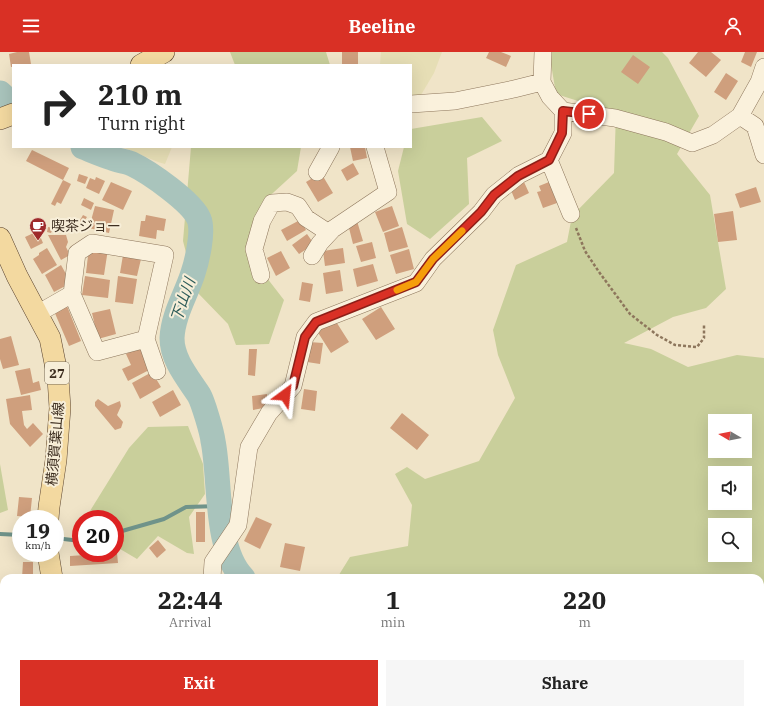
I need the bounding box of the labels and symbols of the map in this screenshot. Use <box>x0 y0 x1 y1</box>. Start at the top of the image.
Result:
pin <box>572 97 606 131</box>
cafe icon: 喫茶ジョー <box>28 216 48 241</box>
place label: 喫茶ジョー <box>51 217 121 235</box>
water label: 下山川 <box>166 274 199 324</box>
road number: 27 <box>45 362 69 384</box>
position arrow <box>264 374 306 416</box>
street label: 横須賀葉山線 <box>42 401 68 487</box>
north arrow <box>708 414 752 458</box>
speed limit sign: 20 <box>72 510 124 562</box>

